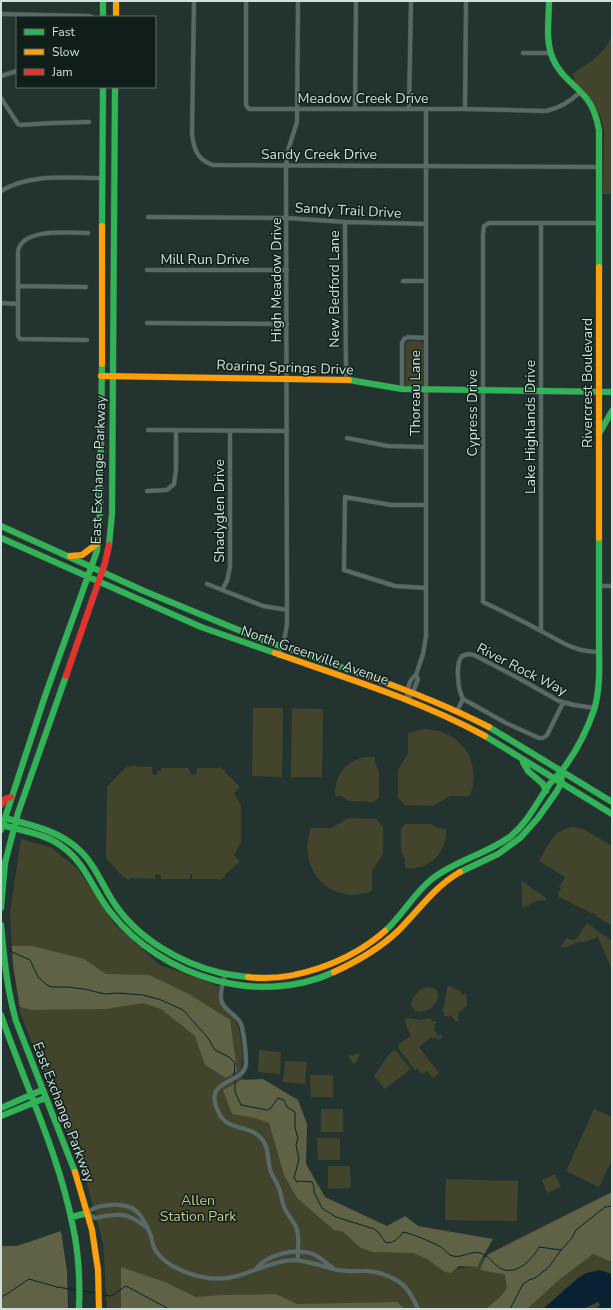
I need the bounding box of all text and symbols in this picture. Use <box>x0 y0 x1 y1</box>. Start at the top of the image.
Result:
legend <box>16 16 156 88</box>
text: Fast <box>52 24 75 40</box>
text: Slow <box>52 44 80 60</box>
text: Jam <box>51 64 73 80</box>
street label: Meadow Creek Drive <box>297 89 429 108</box>
street label: Sandy Creek Drive <box>261 145 377 164</box>
street label: Sandy Trail Drive <box>294 198 402 223</box>
street label: High Meadow Drive <box>267 218 286 342</box>
street label: New Bedford Lane <box>325 230 344 348</box>
street label: Mill Run Drive <box>160 250 250 269</box>
street label: Rivercrest Boulevard <box>578 318 597 448</box>
street label: Thoreau Lane <box>406 350 425 436</box>
street label: Roaring Springs Drive <box>216 356 354 379</box>
street label: Lake Highlands Drive <box>521 360 540 494</box>
street label: Cypress Drive <box>463 369 482 457</box>
street label: East Exchange Parkway <box>86 394 111 545</box>
street label: Shadyglen Drive <box>210 459 229 563</box>
street label: North Greenville Avenue <box>238 621 391 690</box>
street label: River Rock Way <box>473 639 571 701</box>
street label: East Exchange Parkway <box>28 1039 99 1186</box>
park label: Allen Station Park <box>160 1191 237 1226</box>

